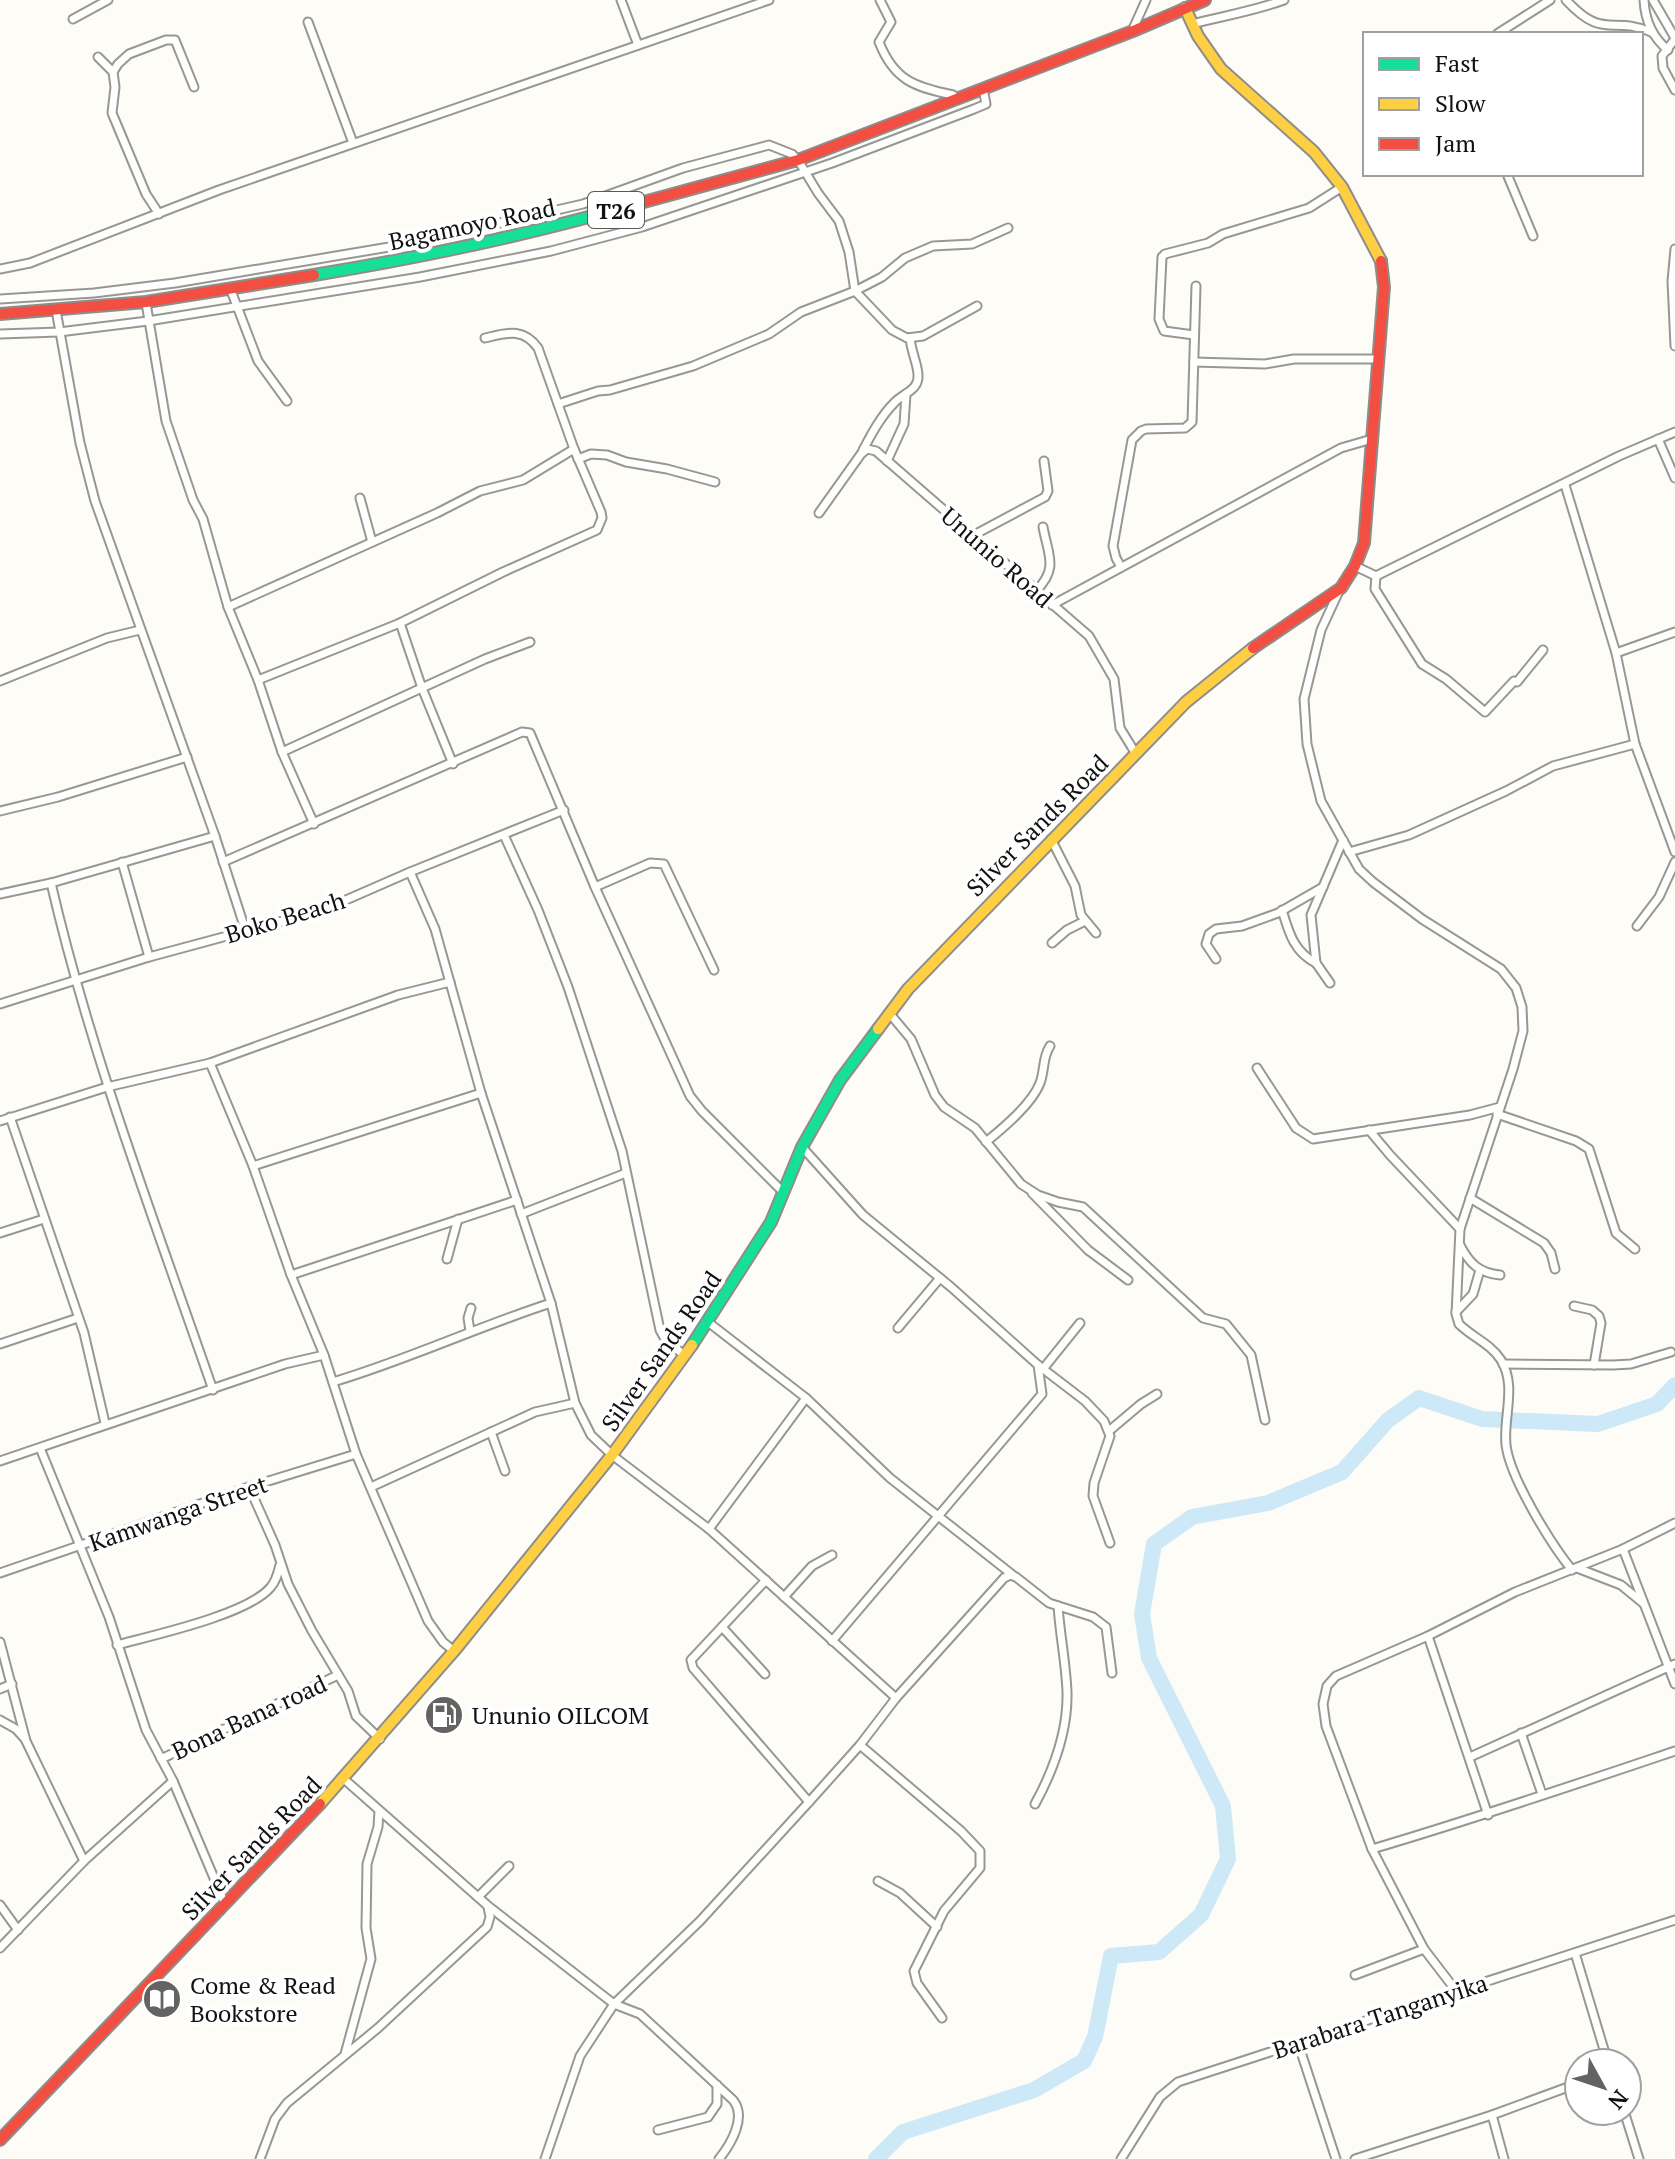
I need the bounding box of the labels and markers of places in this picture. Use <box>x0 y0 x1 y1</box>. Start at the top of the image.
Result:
fuel station icon: Ununio OILCOM <box>423 1694 465 1736</box>
place label: Ununio OILCOM <box>472 1699 649 1731</box>
place label: Come & Read Bookstore <box>190 1969 336 2029</box>
library icon: Come & Read Bookstore <box>141 1978 183 2020</box>

